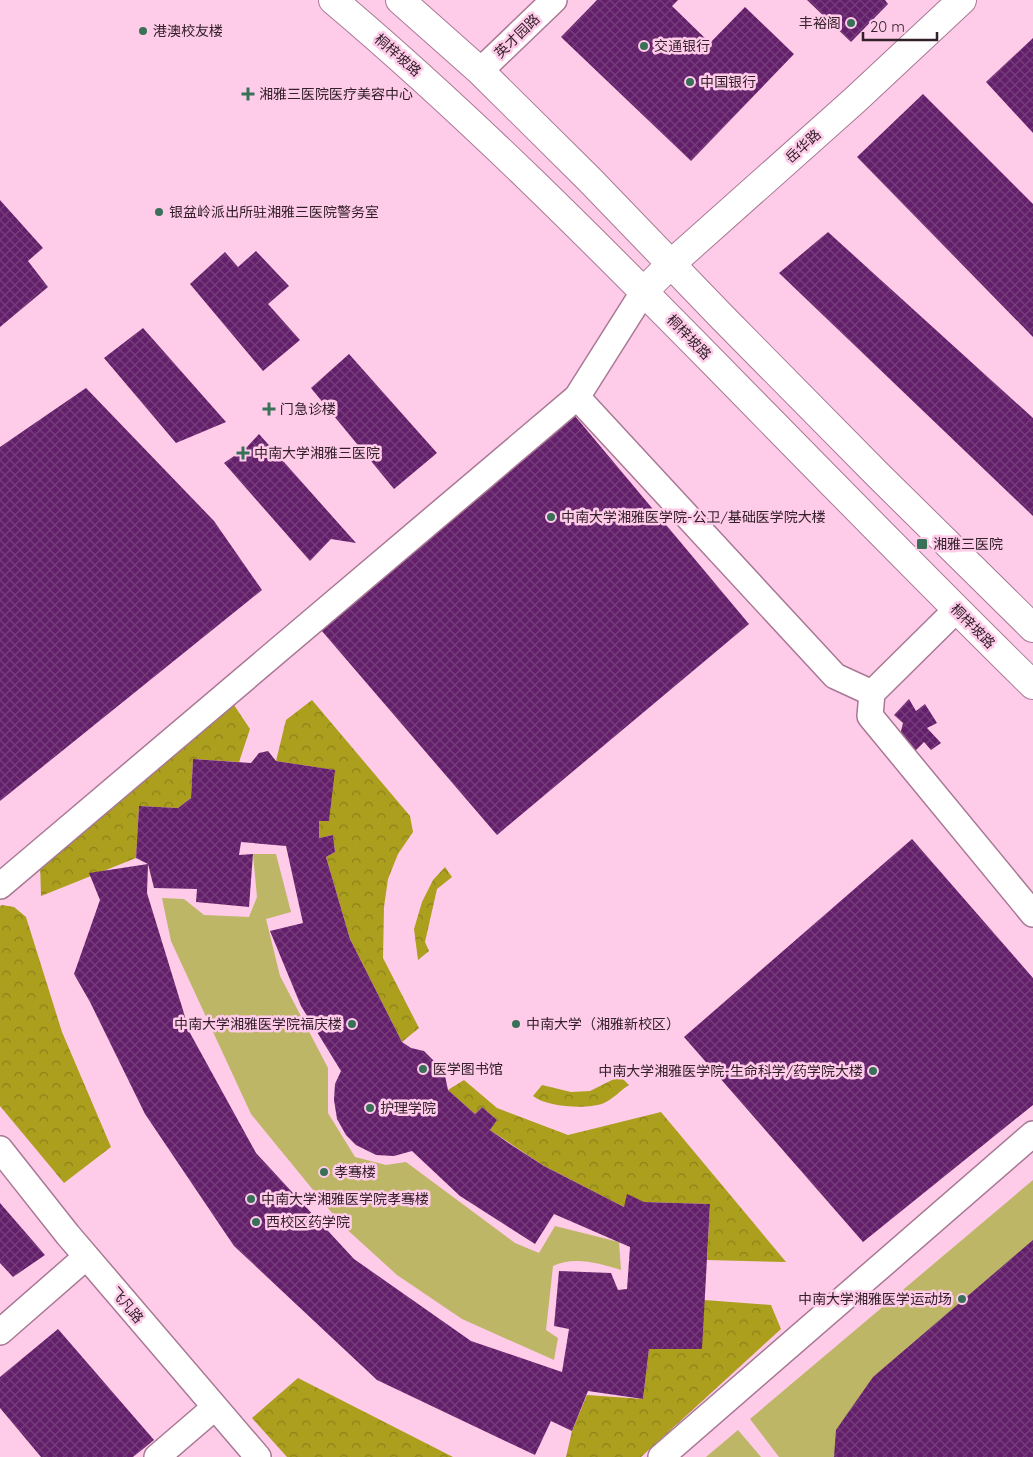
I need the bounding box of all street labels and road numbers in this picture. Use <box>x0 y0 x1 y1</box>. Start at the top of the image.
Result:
street label: 英才园路 <box>491 10 543 62</box>
street label: 桐梓坡路 <box>371 30 425 80</box>
street label: 岳华路 <box>781 125 825 167</box>
street label: 桐梓坡路 <box>663 311 715 363</box>
street label: 桐梓坡路 <box>947 600 999 652</box>
street label: 飞凡路 <box>107 1283 147 1327</box>

